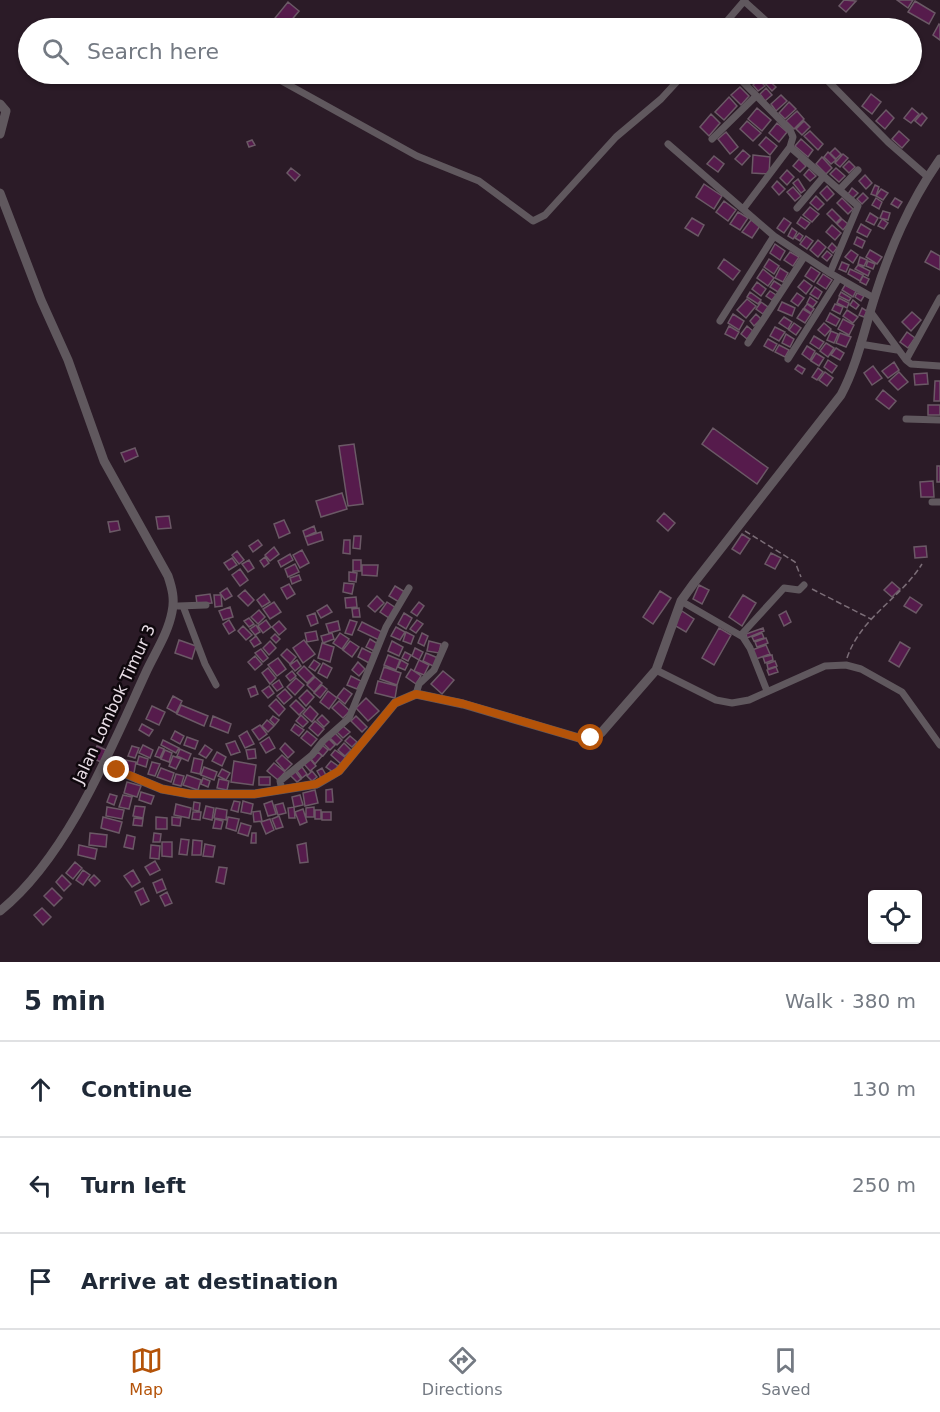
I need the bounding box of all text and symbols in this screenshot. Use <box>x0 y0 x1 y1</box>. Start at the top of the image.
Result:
search box <box>18 18 922 84</box>
icon: search <box>39 35 72 68</box>
text: Search here <box>87 39 219 64</box>
street label: Jalan Lombok Timur 3 <box>68 621 159 788</box>
route start <box>577 724 603 750</box>
route end <box>103 756 129 782</box>
map controls <box>868 890 922 944</box>
button: locate <box>868 890 922 944</box>
text: 5 min <box>24 986 106 1016</box>
text: Walk · 380 m <box>785 989 916 1013</box>
icon: ahead <box>24 1073 57 1106</box>
text: Continue <box>81 1077 192 1102</box>
text: 130 m <box>852 1077 916 1101</box>
icon: left <box>24 1169 57 1202</box>
text: Turn left <box>81 1173 186 1198</box>
text: 250 m <box>852 1173 916 1197</box>
icon: arrive <box>24 1265 57 1298</box>
text: Arrive at destination <box>81 1269 338 1294</box>
tab: Map <box>129 1344 163 1399</box>
tab: Directions <box>422 1344 502 1399</box>
tab: Saved <box>761 1344 811 1399</box>

